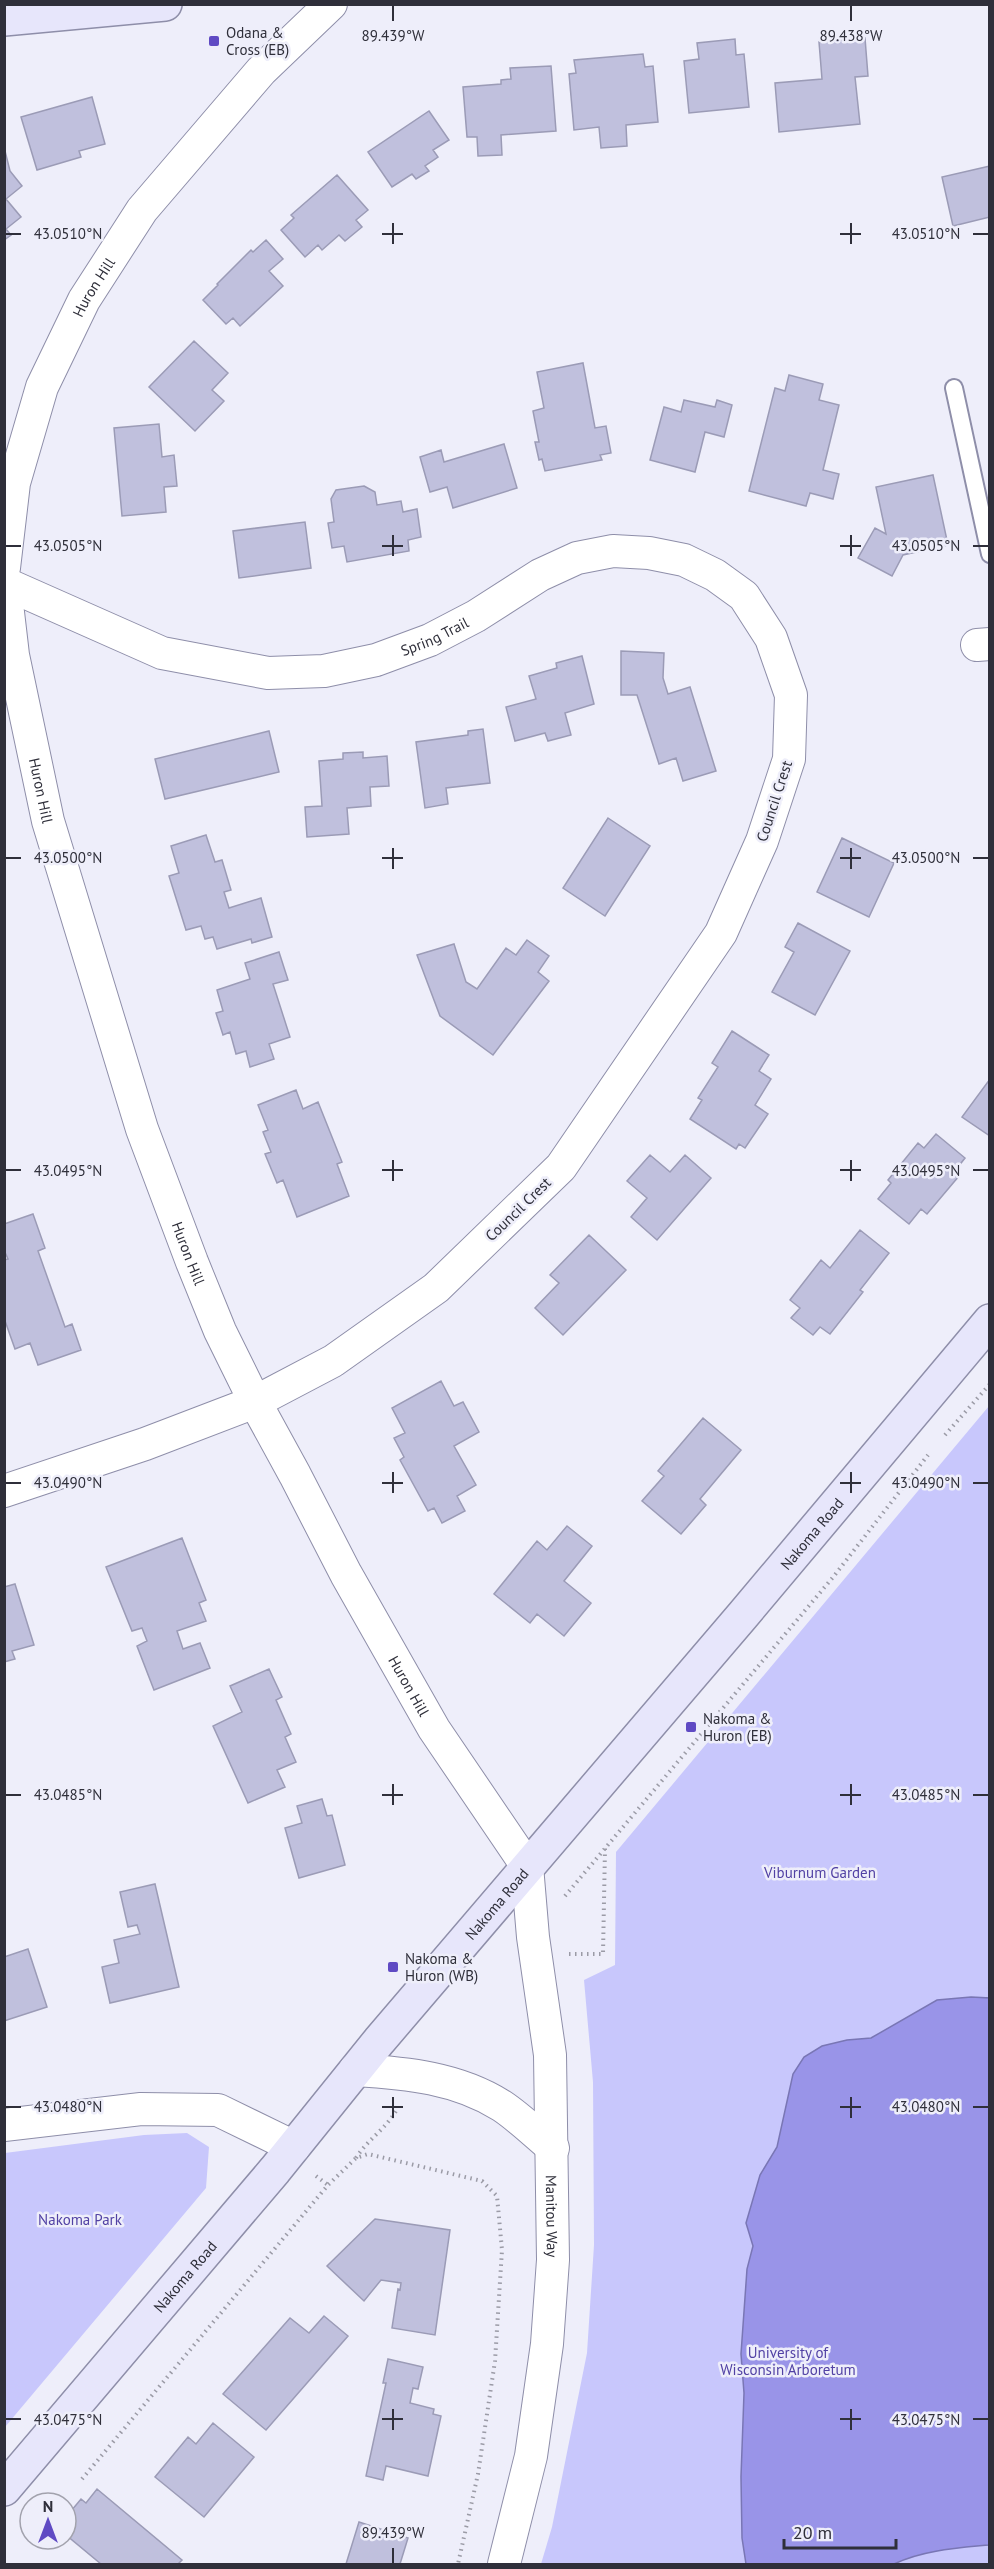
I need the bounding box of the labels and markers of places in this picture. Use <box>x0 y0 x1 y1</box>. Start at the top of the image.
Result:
place label: Odana & Cross (EB) <box>226 23 289 59</box>
marker: Odana & Cross (EB) <box>207 34 221 48</box>
place label: Nakoma & Huron (EB) <box>703 1709 772 1745</box>
marker: Nakoma & Huron (EB) <box>684 1720 698 1734</box>
place label: Nakoma & Huron (WB) <box>405 1949 478 1985</box>
marker: Nakoma & Huron (WB) <box>386 1960 400 1974</box>

